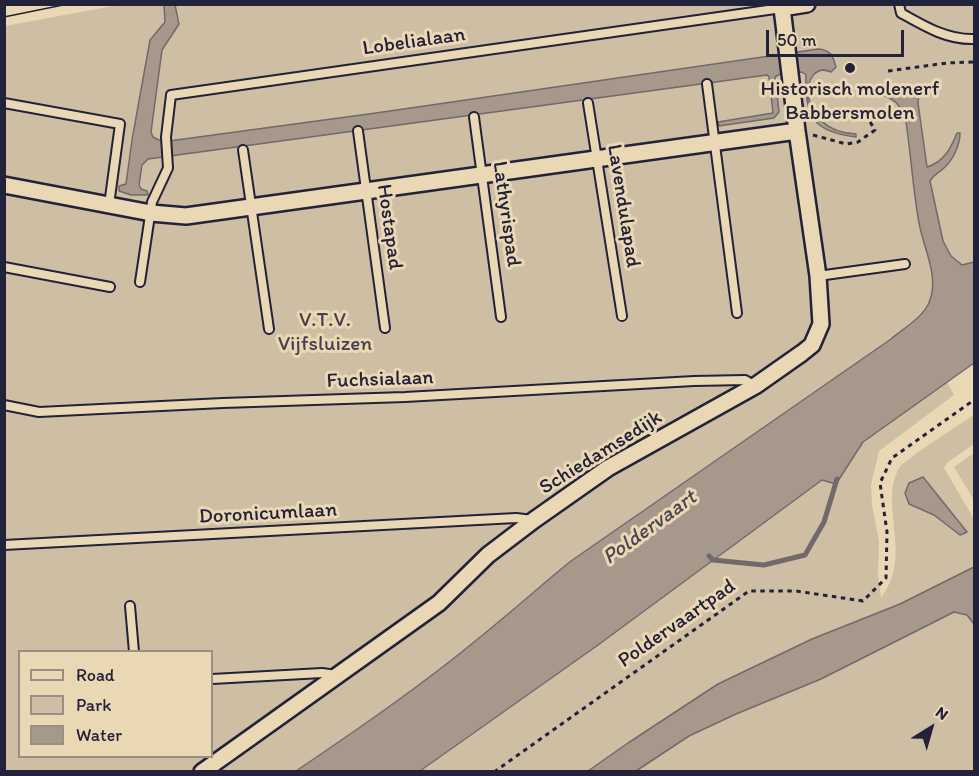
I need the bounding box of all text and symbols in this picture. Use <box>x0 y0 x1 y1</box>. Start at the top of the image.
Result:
scale bar <box>769 18 907 56</box>
street label: Lobelialaan <box>361 22 467 62</box>
text: 50 m <box>777 29 817 51</box>
marker: Historisch molenerf Babbersmolen <box>843 61 857 75</box>
place label: Historisch molenerf Babbersmolen <box>761 77 939 127</box>
street label: Lavendulapad <box>601 143 645 269</box>
street label: Lathyrispad <box>486 159 526 269</box>
street label: Hostapad <box>371 182 407 272</box>
park label: V.T.V. Vijfsluizen <box>278 308 372 358</box>
street label: Fuchsialaan <box>326 366 434 394</box>
street label: Schiedamsedijk <box>535 405 667 501</box>
water label: Poldervaart <box>598 485 702 571</box>
street label: Doronicumlaan <box>198 498 338 530</box>
street label: Poldervaartpad <box>613 574 741 674</box>
legend <box>18 650 213 758</box>
text: Road <box>76 664 115 686</box>
text: Park <box>76 694 111 716</box>
north arrow <box>901 698 961 758</box>
text: N <box>932 702 952 724</box>
text: Water <box>76 724 122 746</box>

